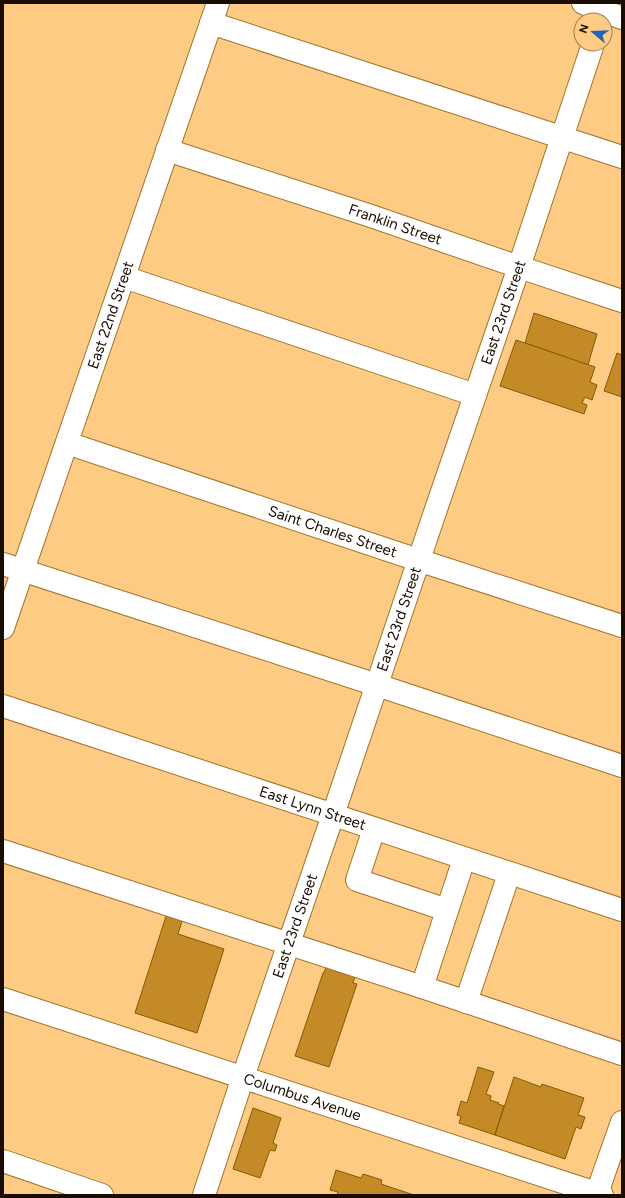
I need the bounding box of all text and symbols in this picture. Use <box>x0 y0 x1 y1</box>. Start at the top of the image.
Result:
north arrow <box>573 12 613 52</box>
text: N <box>576 23 592 35</box>
street label: Franklin Street <box>346 200 444 249</box>
street label: East 22nd Street <box>84 258 138 371</box>
street label: East 23rd Street <box>477 258 530 367</box>
street label: Saint Charles Street <box>266 502 400 561</box>
street label: East 23rd Street <box>373 564 425 674</box>
street label: East Lynn Street <box>257 782 368 834</box>
street label: East 23rd Street <box>269 871 321 980</box>
street label: Columbus Avenue <box>241 1069 363 1125</box>

